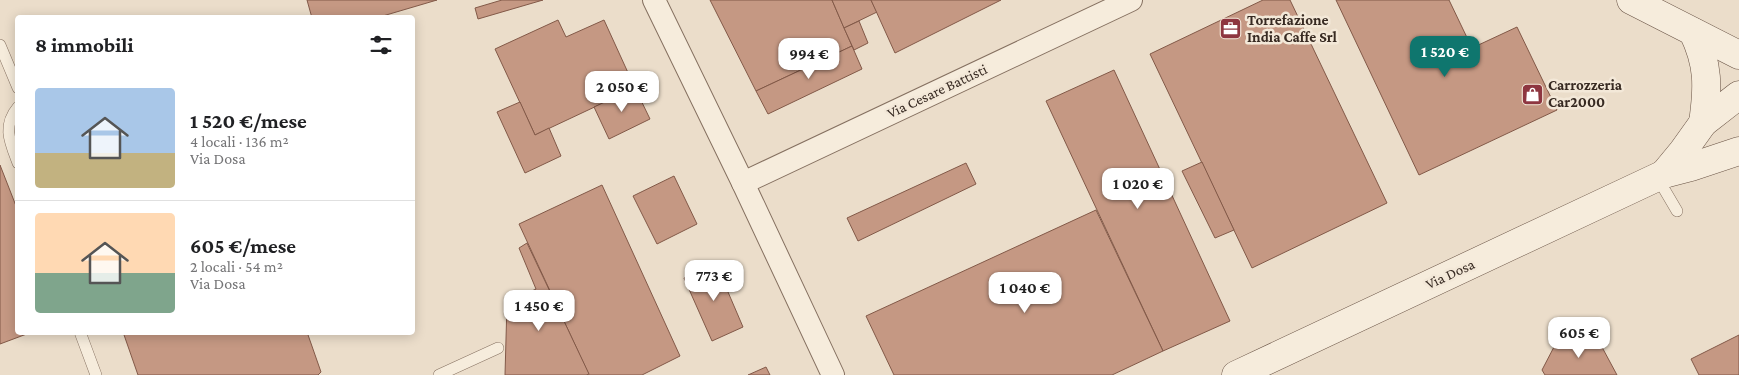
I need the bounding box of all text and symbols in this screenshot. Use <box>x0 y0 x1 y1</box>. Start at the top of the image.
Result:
place label: Torrefazione India Caffe Srl <box>1247 12 1338 45</box>
office icon: Torrefazione India Caffe Srl <box>1219 17 1243 41</box>
icon: filters <box>367 31 395 59</box>
text: 8 immobili <box>35 33 134 57</box>
pin: 1 520 € <box>1399 36 1491 78</box>
pin: 994 € <box>774 38 844 80</box>
text: 1 520 € <box>1421 43 1469 60</box>
text: 994 € <box>789 45 829 62</box>
street label: Via Cesare Battisti <box>884 61 990 121</box>
pin: 2 050 € <box>576 70 668 113</box>
place label: Carrozzeria Car2000 <box>1548 77 1623 110</box>
text: 2 050 € <box>596 78 648 95</box>
shop icon: Carrozzeria Car2000 <box>1520 82 1544 106</box>
icon: home <box>75 108 135 168</box>
text: 1 520 €/mese <box>190 109 307 133</box>
text: 4 locali · 136 m² <box>190 133 289 150</box>
text: Via Dosa <box>190 150 246 167</box>
pin: 1 020 € <box>1092 168 1184 210</box>
text: 1 020 € <box>1113 175 1163 192</box>
icon: home <box>75 233 135 293</box>
text: 605 €/mese <box>190 234 296 258</box>
street label: Via Dosa <box>1423 256 1477 292</box>
text: 2 locali · 54 m² <box>190 258 283 275</box>
pin: 773 € <box>679 260 749 302</box>
text: 773 € <box>696 267 732 284</box>
pin: 1 040 € <box>979 272 1071 314</box>
text: Via Dosa <box>190 275 246 292</box>
text: 1 040 € <box>1000 279 1050 296</box>
pin: 1 450 € <box>493 290 585 332</box>
text: 1 450 € <box>515 297 563 314</box>
pin: 605 € <box>1544 316 1614 359</box>
text: 605 € <box>1559 324 1599 341</box>

